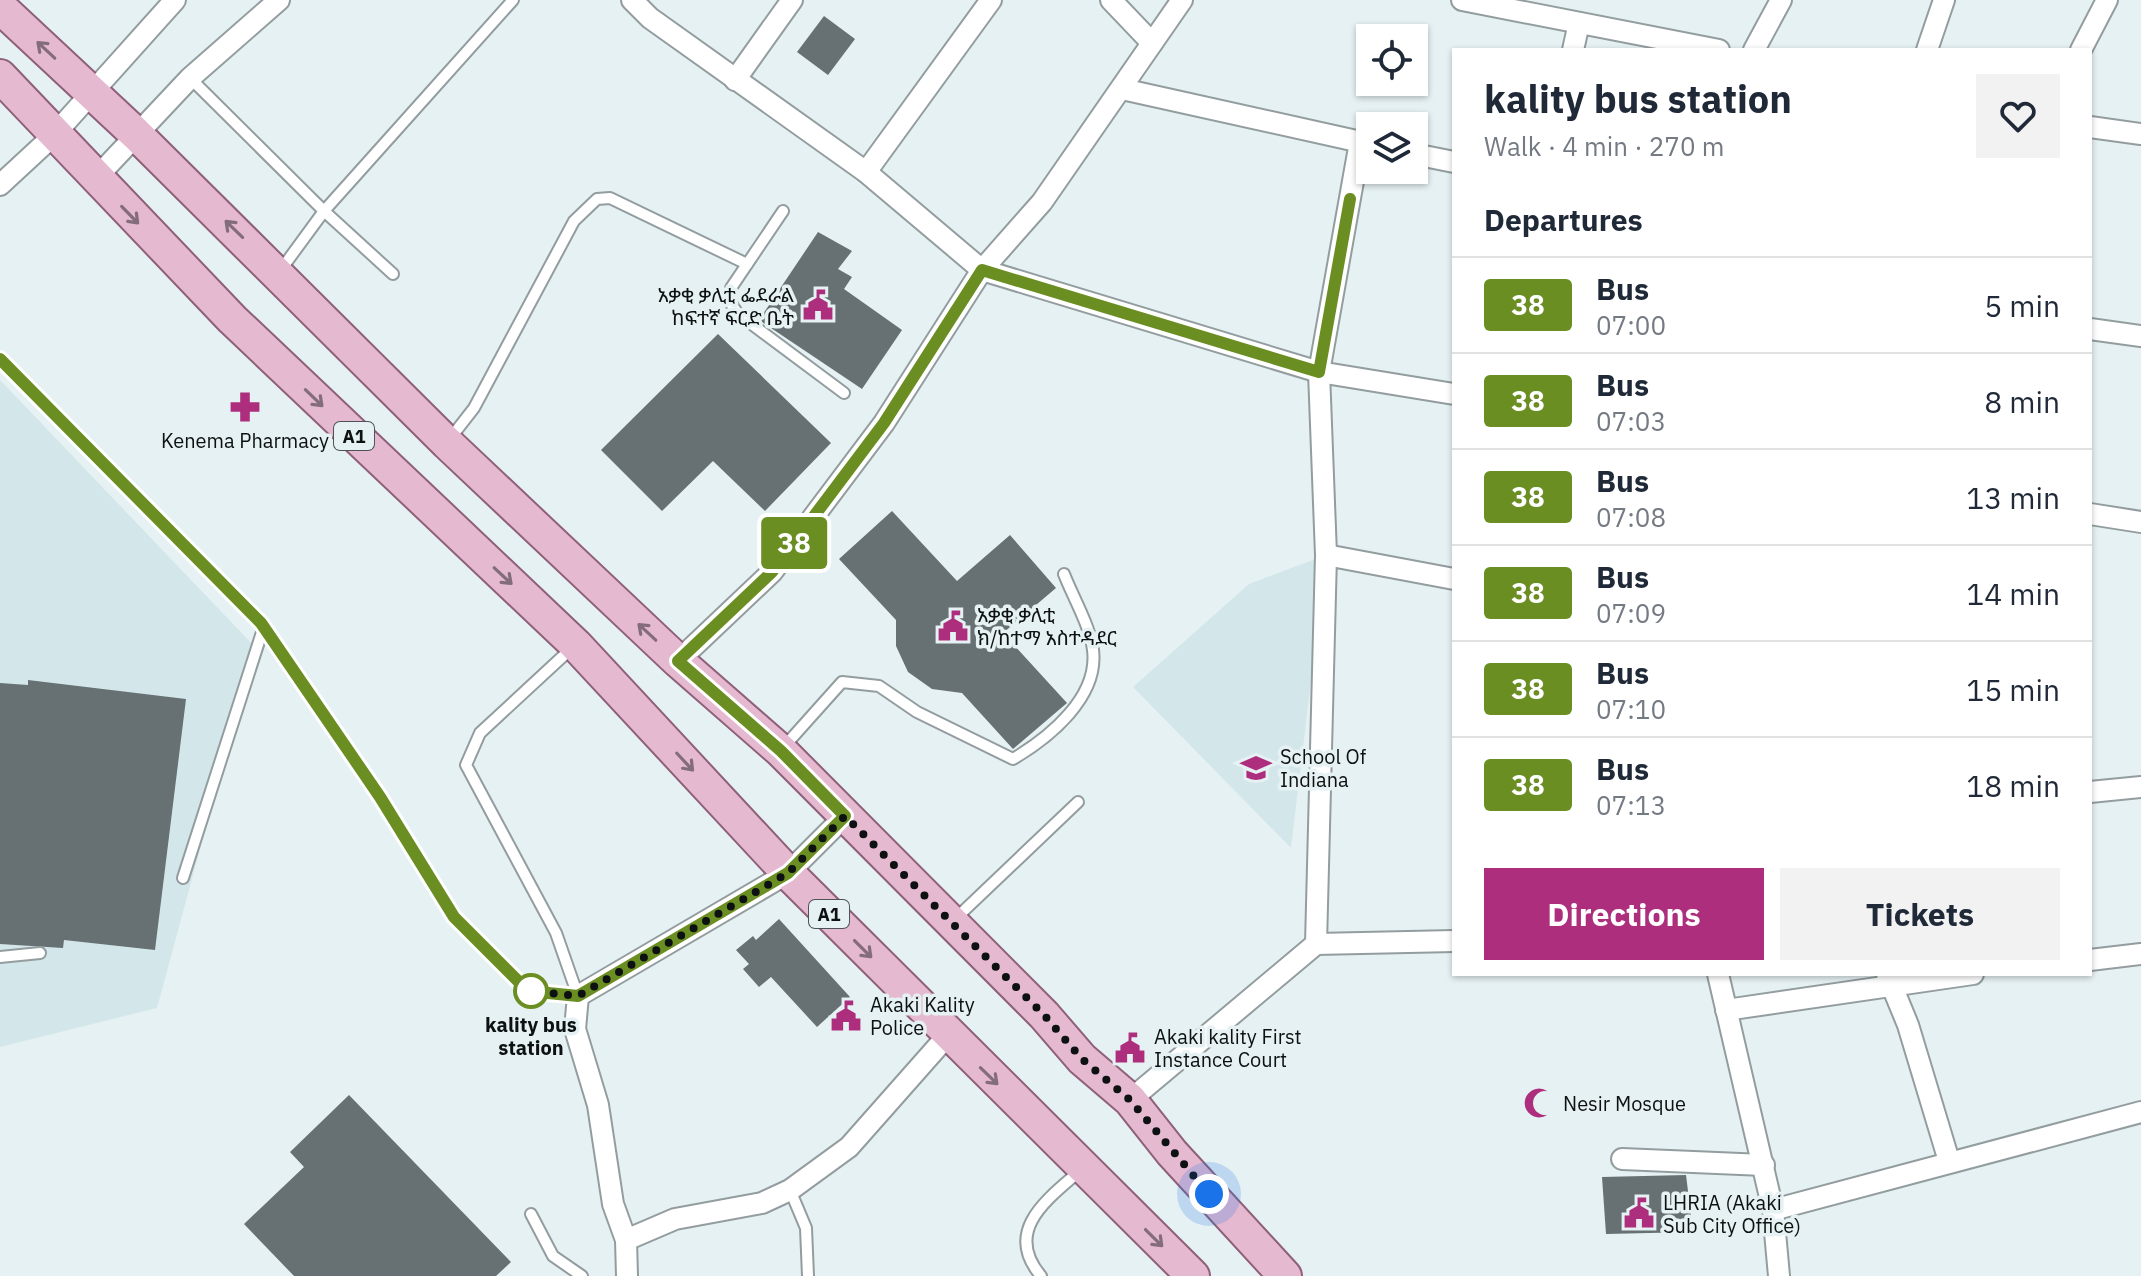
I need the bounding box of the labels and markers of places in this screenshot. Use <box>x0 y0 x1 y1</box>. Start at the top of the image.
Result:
place label: አቃቂ ቃሊቲ ፌደራል ከፍተኛ ፍርድ ቤት <box>657 281 794 331</box>
public building icon: አቃቂ ቃሊቲ ፌደራል ከፍተኛ ፍርድ ቤት <box>801 288 835 322</box>
pharmacy icon: Kenema Pharmacy <box>228 390 262 424</box>
place label: Kenema Pharmacy <box>161 427 329 454</box>
place label: አቃቂ ቃሊቲ ክ/ከተማ አስተዳደር <box>977 601 1117 651</box>
public building icon: አቃቂ ቃሊቲ ክ/ከተማ አስተዳደር <box>936 609 970 643</box>
place label: School Of Indiana <box>1280 743 1367 793</box>
school or university icon: School Of Indiana <box>1239 751 1273 785</box>
marker: kality bus station <box>514 974 548 1008</box>
place label: Akaki Kality Police <box>870 991 975 1041</box>
public building icon: Akaki Kality Police <box>829 999 863 1033</box>
place label: kality bus station <box>485 1011 577 1061</box>
place label: Akaki kality First Instance Court <box>1154 1023 1302 1073</box>
public building icon: Akaki kality First Instance Court <box>1113 1031 1147 1065</box>
mosque icon: Nesir Mosque <box>1522 1086 1556 1120</box>
place label: Nesir Mosque <box>1563 1090 1686 1117</box>
place label: LHRIA (Akaki Sub City Office) <box>1663 1189 1801 1239</box>
public building icon: LHRIA (Akaki Sub City Office) <box>1622 1196 1656 1230</box>

